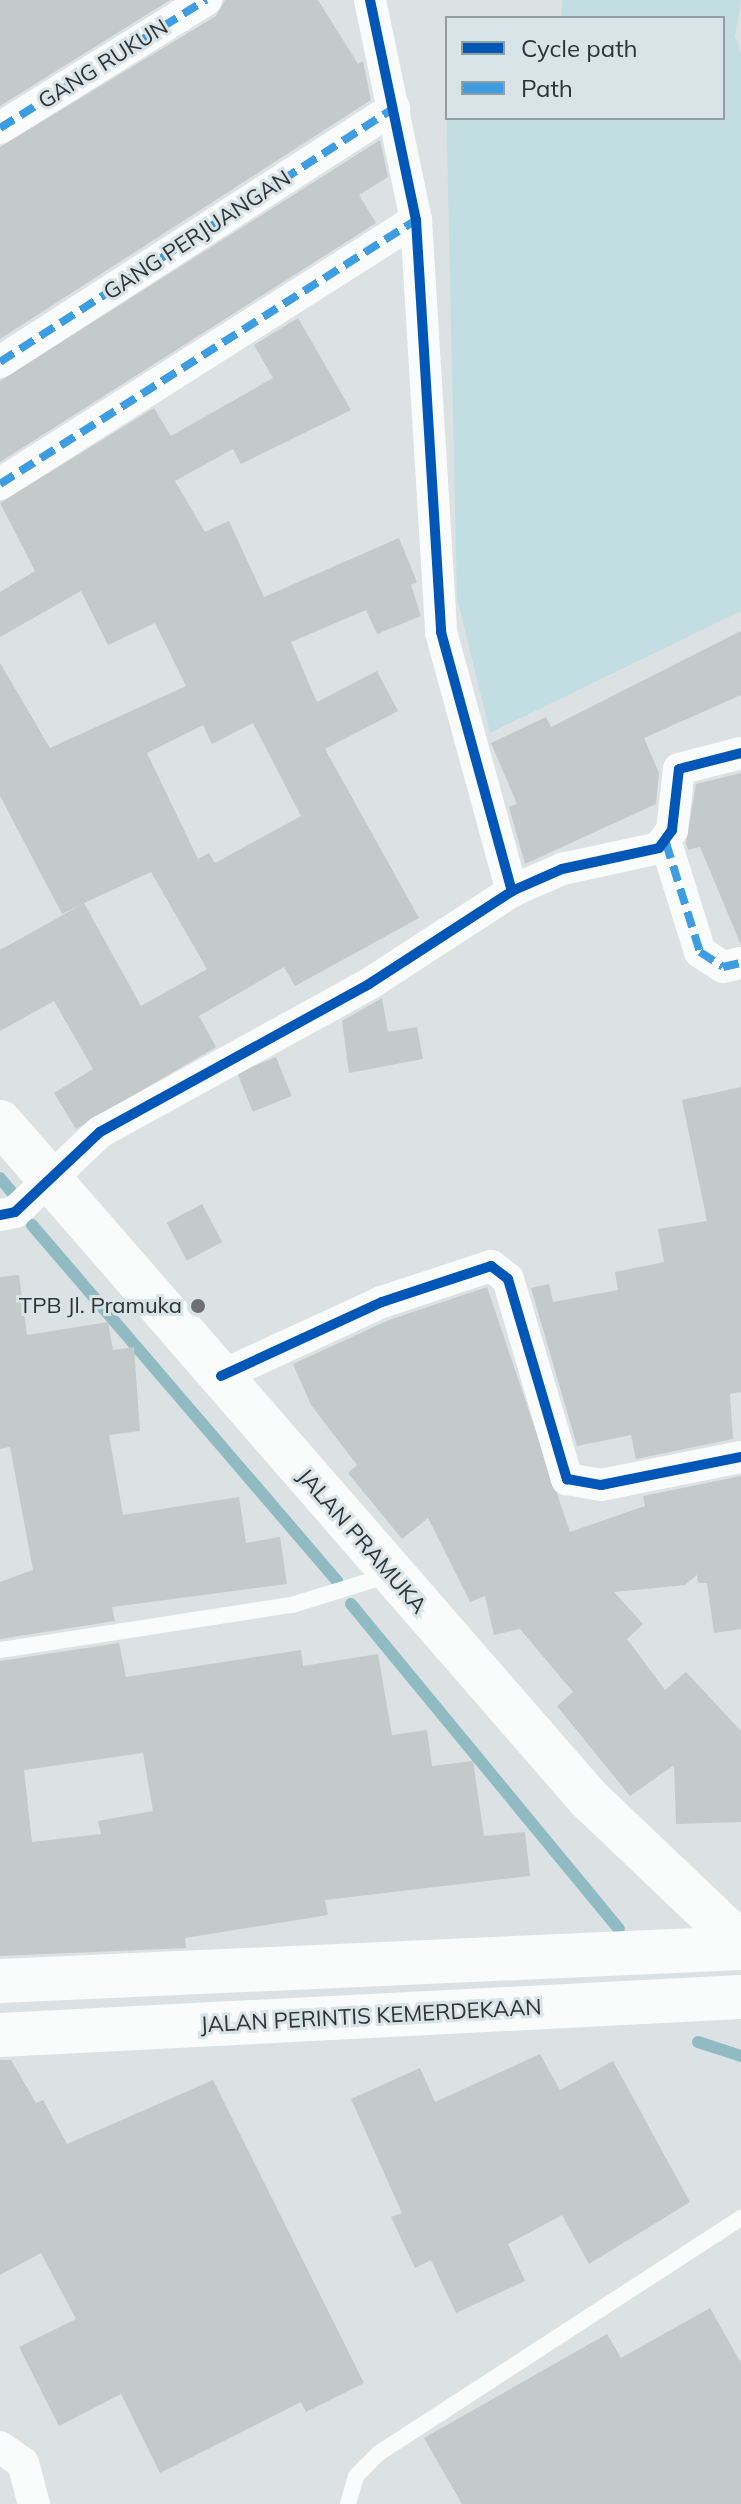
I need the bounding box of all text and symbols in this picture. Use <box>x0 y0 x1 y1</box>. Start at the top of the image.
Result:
street label: GANG RUKUN <box>33 14 173 114</box>
legend <box>445 16 725 120</box>
text: Cycle path <box>521 33 638 63</box>
text: Path <box>521 73 573 103</box>
street label: GANG PERJUANGAN <box>99 165 295 305</box>
place label: TPB Jl. Pramuka <box>19 1293 182 1319</box>
marker: TPB Jl. Pramuka <box>189 1297 207 1315</box>
street label: JALAN PRAMUKA <box>292 1463 432 1619</box>
street label: JALAN PERINTIS KEMERDEKAAN <box>200 1994 542 2038</box>

